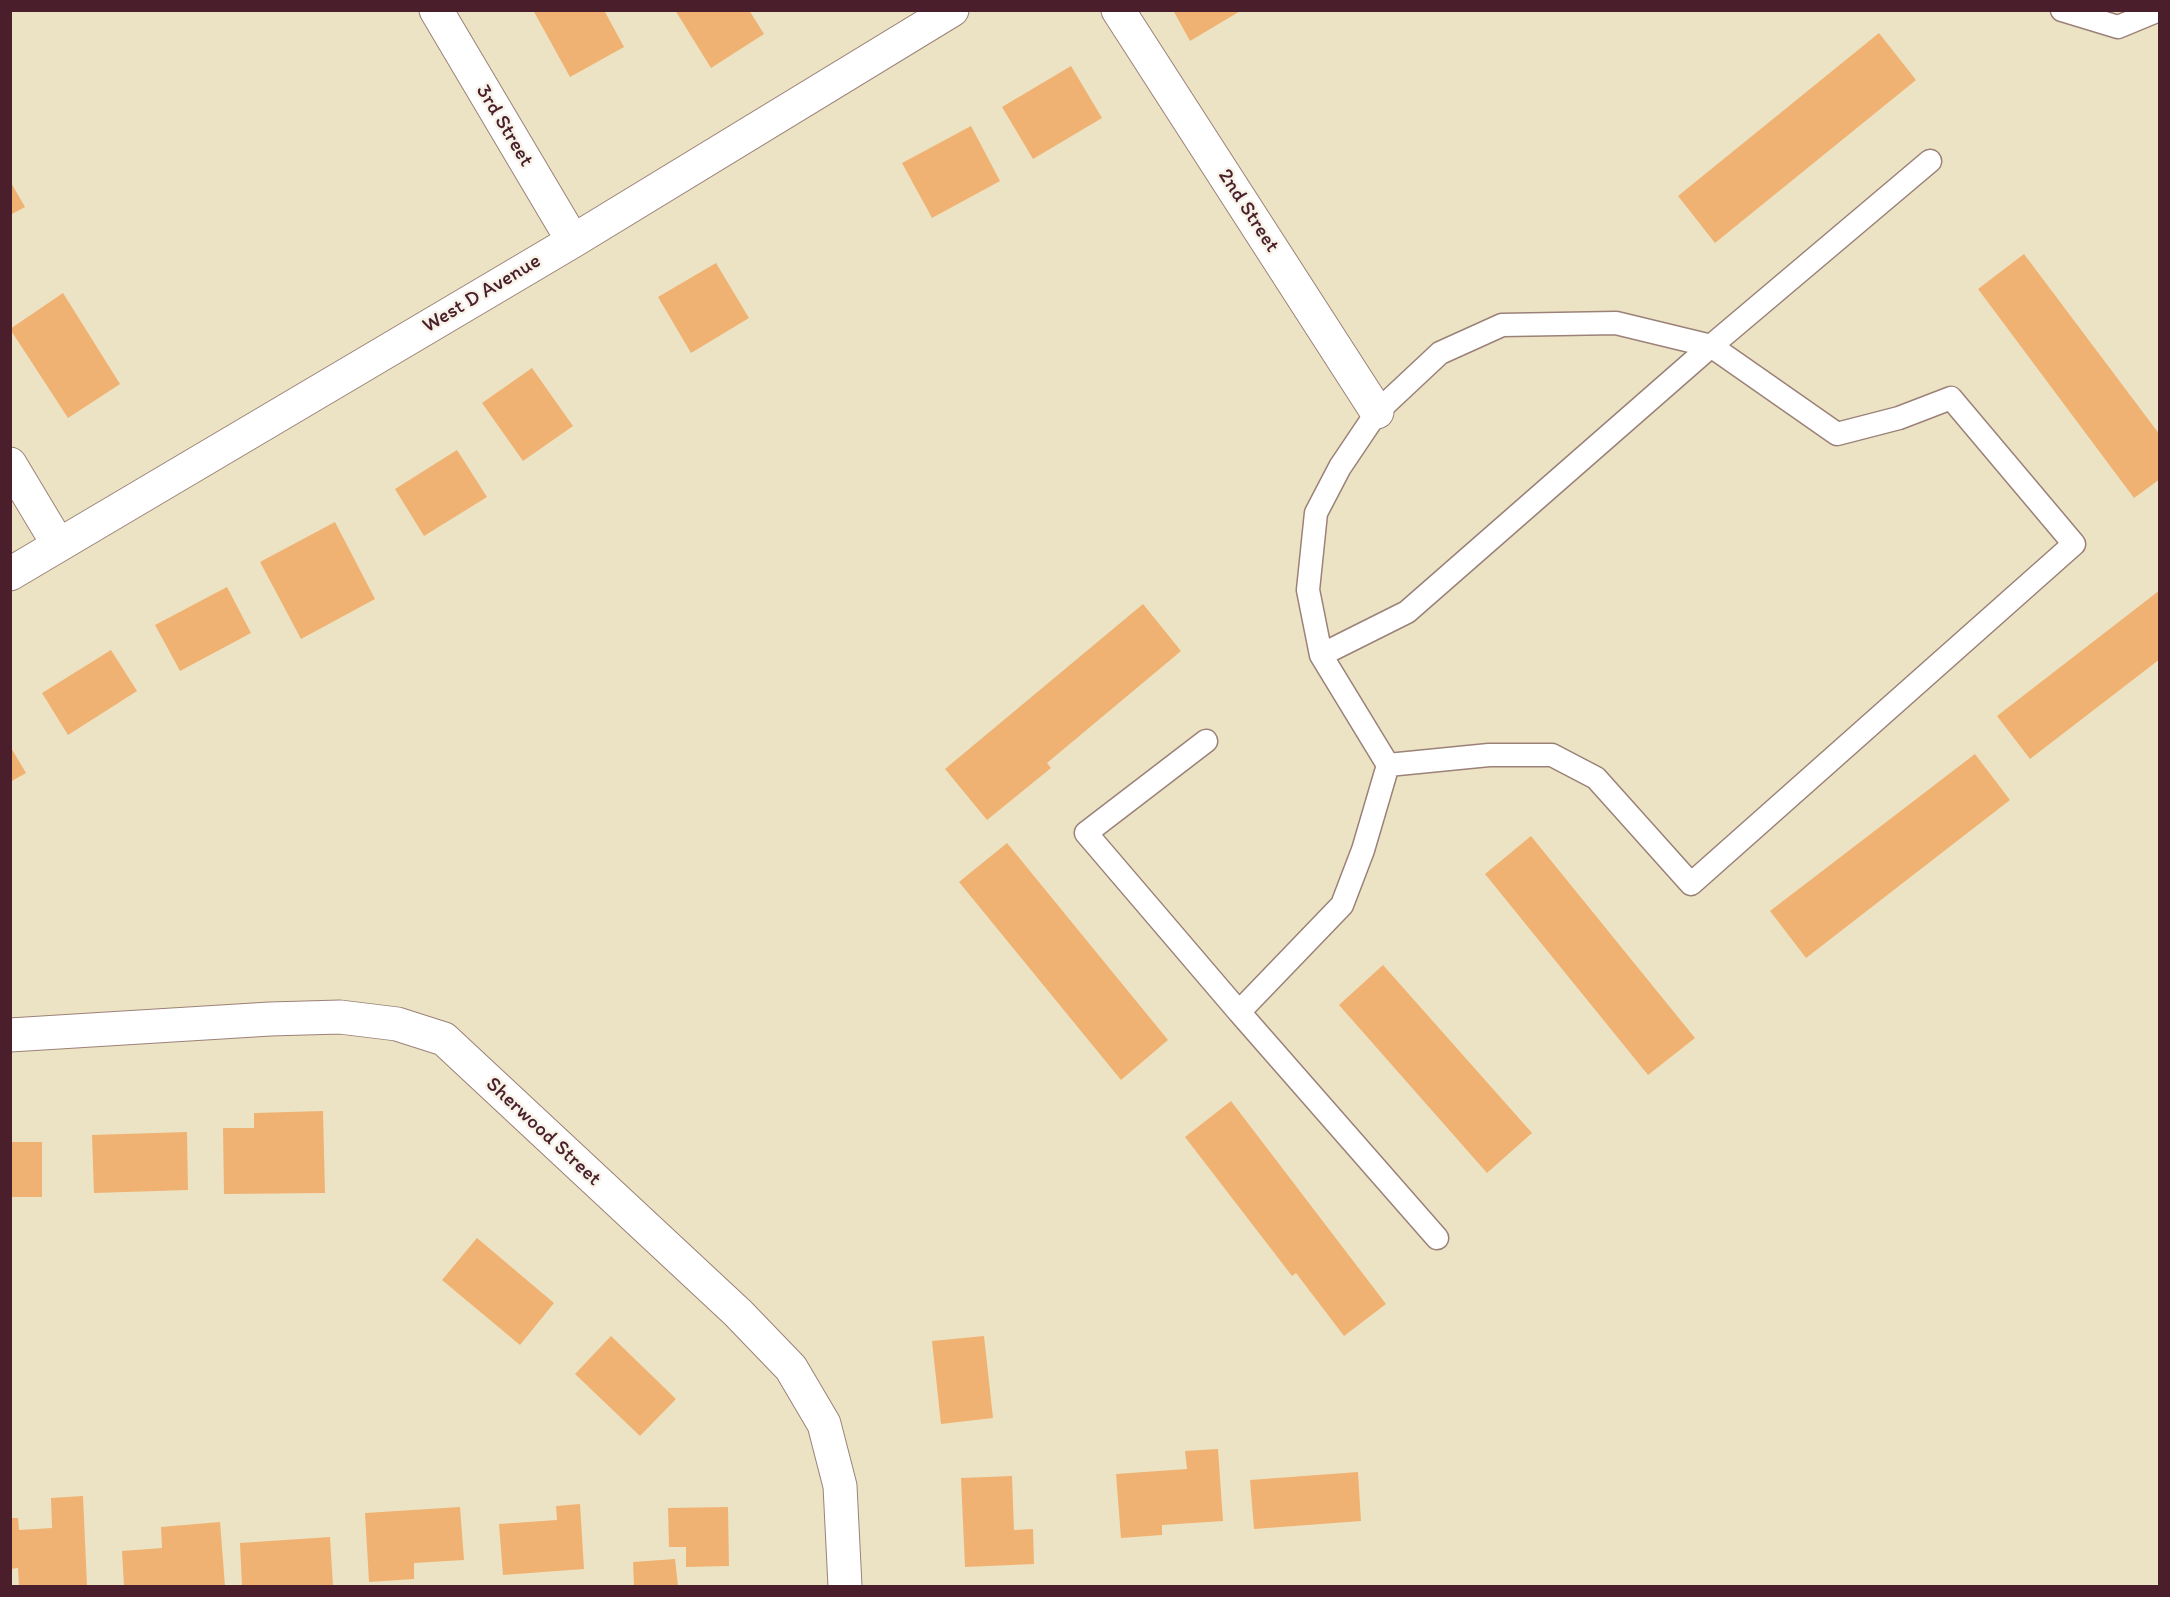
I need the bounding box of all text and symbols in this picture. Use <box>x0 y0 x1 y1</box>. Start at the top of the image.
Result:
street label: 3rd Street <box>470 80 538 172</box>
street label: 2nd Street <box>1212 165 1284 257</box>
street label: West D Avenue <box>418 249 546 339</box>
street label: Sherwood Street <box>480 1072 606 1192</box>

